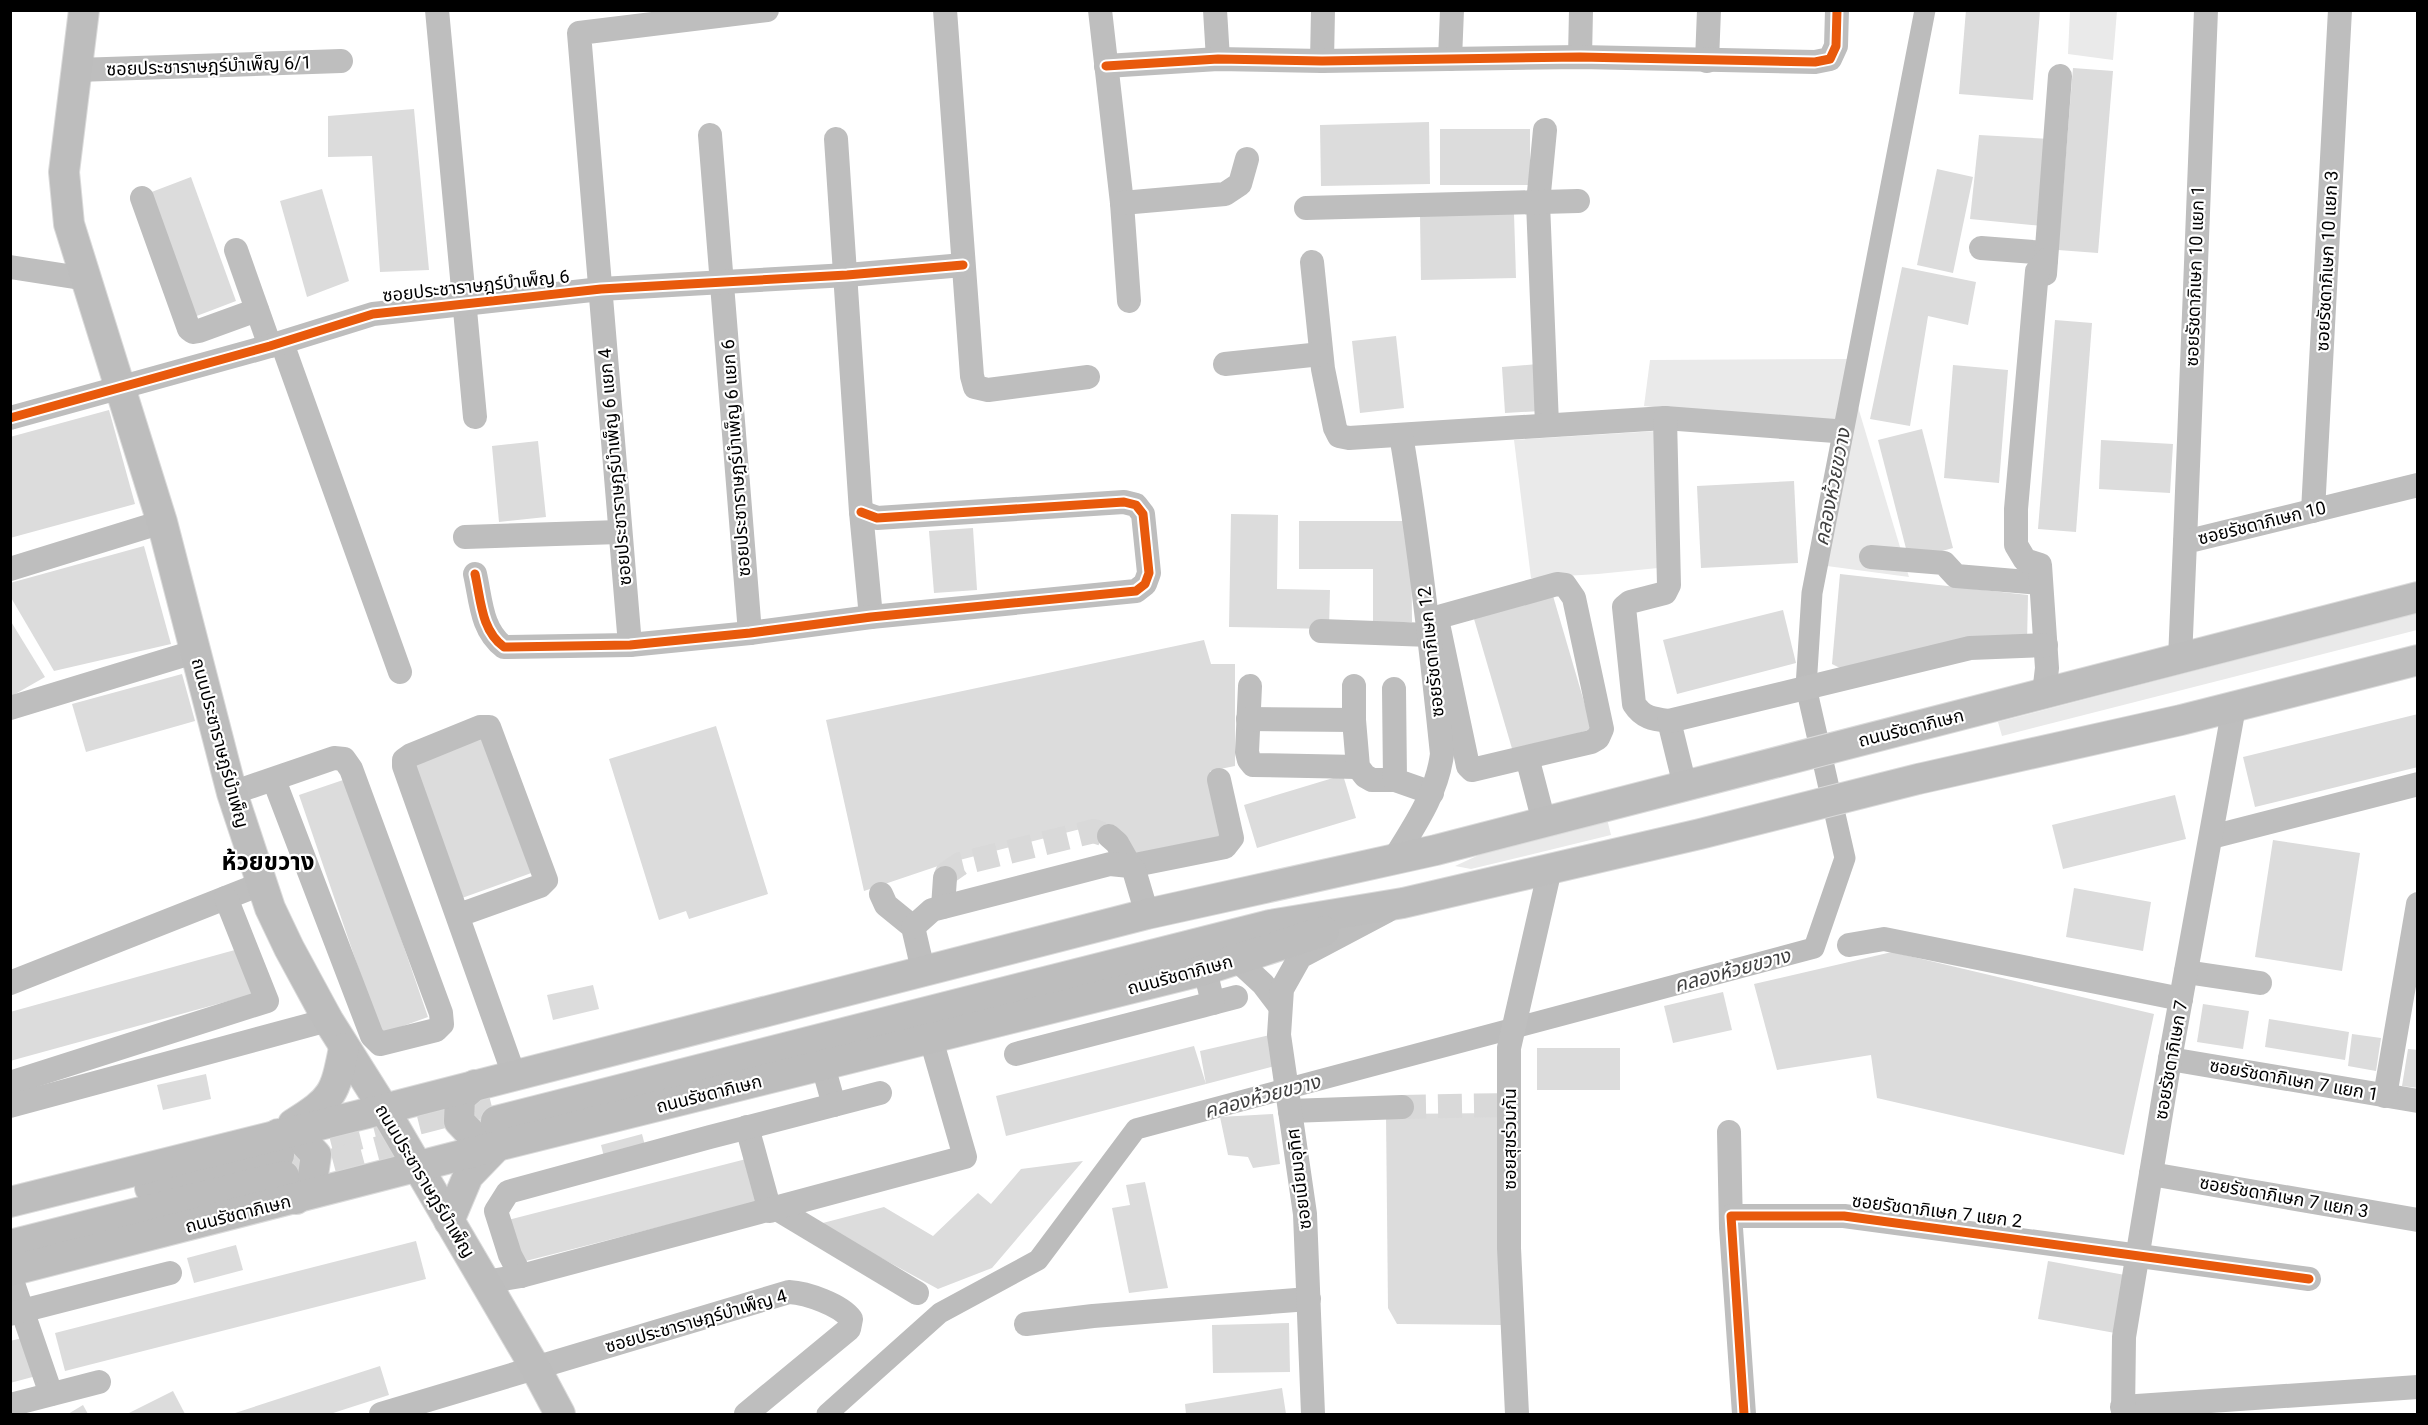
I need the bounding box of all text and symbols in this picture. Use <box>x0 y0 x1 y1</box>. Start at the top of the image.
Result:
street label: ซอยประชาราษฎร์บำเพ็ญ 6/1 <box>106 51 312 80</box>
street label: ซอยรัชดาภิเษก 10 แยก 3 <box>2311 170 2342 352</box>
street label: ซอยรัชดาภิเษก 10 แยก 1 <box>2181 185 2208 367</box>
street label: ซอยประชาราษฎร์บำเพ็ญ 6 <box>381 265 570 306</box>
street label: ซอยประชาราษฎร์บำเพ็ญ 6 แยก 6 <box>717 339 754 578</box>
street label: ซอยประชาราษฎร์บำเพ็ญ 6 แยก 4 <box>594 348 635 587</box>
water label: คลองห้วยขวาง <box>1809 425 1855 548</box>
street label: ซอยรัชดาภิเษก 10 <box>2196 496 2328 549</box>
street label: ซอยรัชดาภิเษก 12 <box>1413 586 1448 718</box>
street label: ถนนประชาราษฎร์บำเพ็ญ <box>188 656 253 830</box>
street label: ถนนรัชดาภิเษก <box>1856 704 1966 751</box>
district label: ห้วยขวาง <box>222 848 314 876</box>
water label: คลองห้วยขวาง <box>1671 943 1794 997</box>
street label: ถนนรัชดาภิเษก <box>1125 950 1235 999</box>
street label: ซอยรัชดาภิเษก 7 <box>2150 999 2191 1121</box>
street label: ซอยรัชดาภิเษก 7 แยก 1 <box>2208 1054 2380 1105</box>
water label: คลองห้วยขวาง <box>1201 1069 1324 1123</box>
street label: ถนนรัชดาภิเษก <box>654 1070 764 1117</box>
street label: ซอยสุขร่วมกัน <box>1499 1088 1521 1190</box>
street label: ถนนประชาราษฎร์บำเพ็ญ <box>371 1100 480 1261</box>
street label: ซอยเนียมอุทิศ <box>1282 1127 1316 1231</box>
street label: ซอยรัชดาภิเษก 7 แยก 3 <box>2198 1171 2370 1222</box>
street label: ถนนรัชดาภิเษก <box>183 1190 293 1237</box>
street label: ซอยรัชดาภิเษก 7 แยก 2 <box>1851 1190 2023 1231</box>
street label: ซอยประชาราษฎร์บำเพ็ญ 4 <box>603 1285 789 1357</box>

